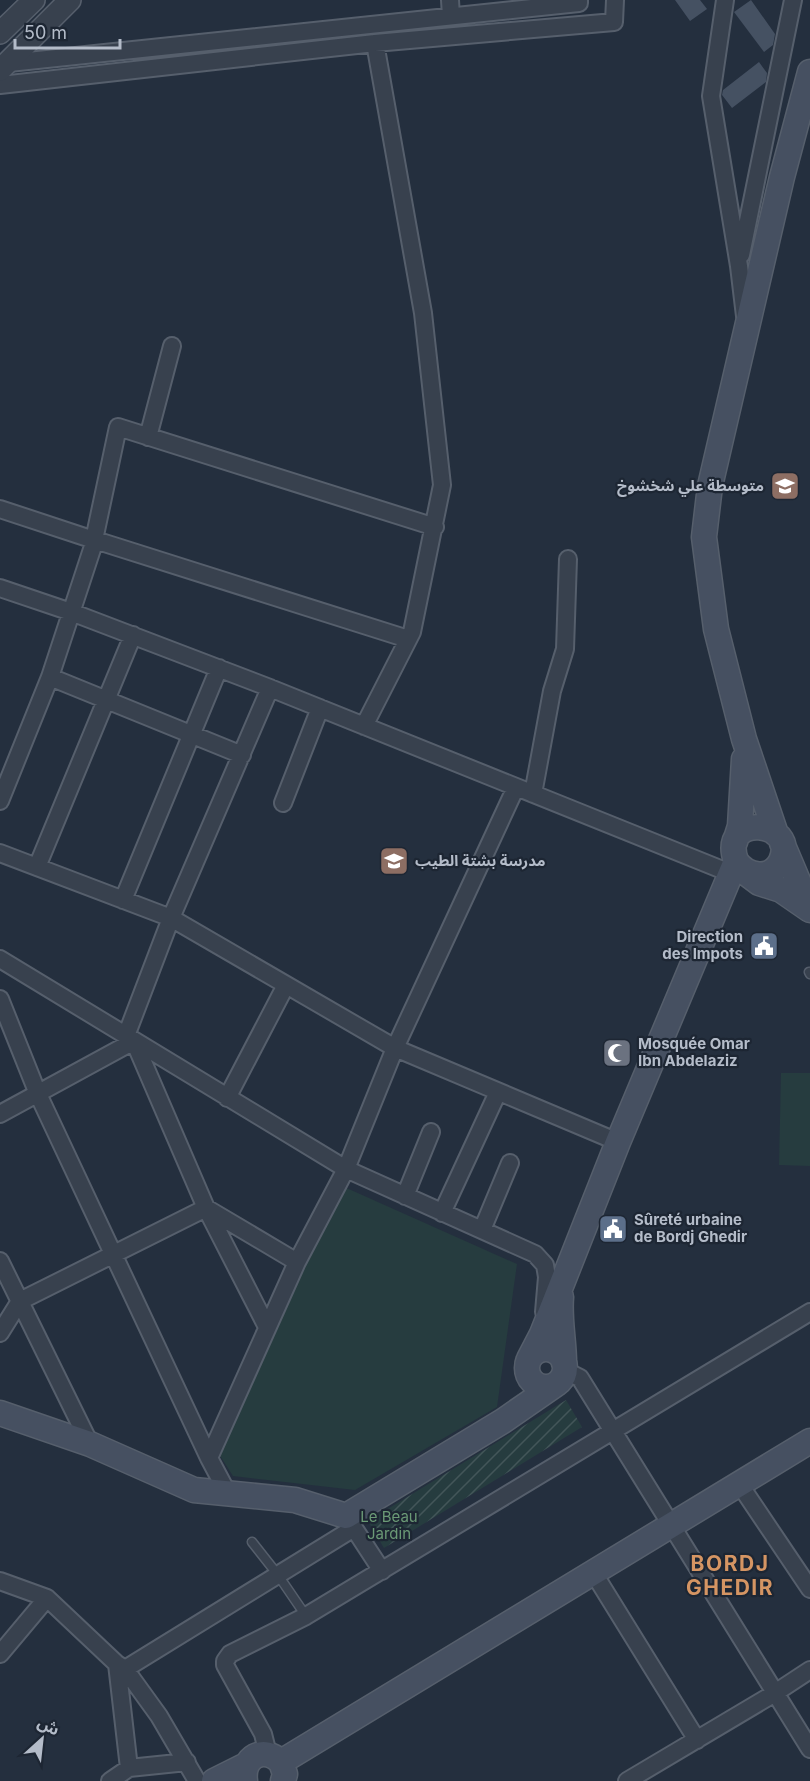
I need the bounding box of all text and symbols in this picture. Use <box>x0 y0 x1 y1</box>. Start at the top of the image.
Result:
scale bar <box>15 12 120 50</box>
text: 50 m <box>24 22 67 43</box>
school or university icon: متوسطة علي شخشوخ <box>769 470 801 502</box>
place label: متوسطة علي شخشوخ <box>617 476 764 497</box>
school or university icon: مدرسة بشتة الطيب <box>378 845 410 877</box>
place label: مدرسة بشتة الطيب <box>415 851 545 870</box>
place label: Direction des Impots <box>662 927 743 963</box>
public building icon: Direction des Impots <box>748 930 780 962</box>
place label: Mosquée Omar Ibn Abdelaziz <box>638 1034 750 1070</box>
mosque icon: Mosquée Omar Ibn Abdelaziz <box>601 1037 633 1069</box>
place label: Sûreté urbaine de Bordj Ghedir <box>634 1210 747 1246</box>
public building icon: Sûreté urbaine de Bordj Ghedir <box>597 1213 629 1245</box>
park label: Le Beau Jardin <box>360 1507 418 1543</box>
district label: BORDJ GHEDIR <box>686 1551 774 1600</box>
north arrow <box>12 1709 72 1769</box>
text: ش <box>35 1712 63 1740</box>

